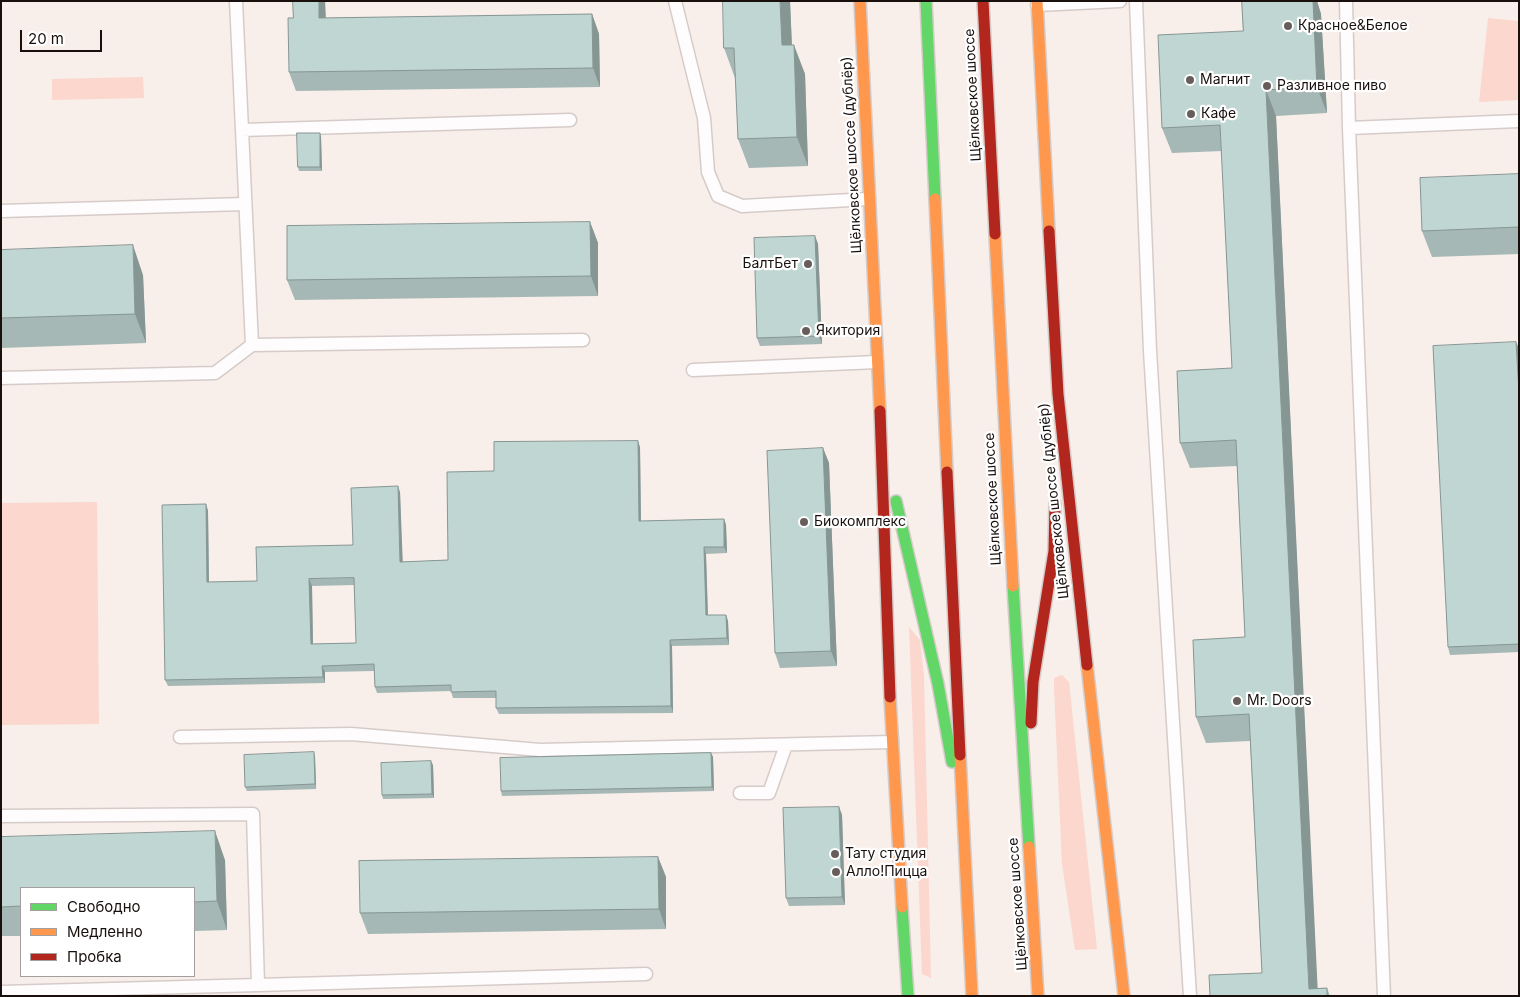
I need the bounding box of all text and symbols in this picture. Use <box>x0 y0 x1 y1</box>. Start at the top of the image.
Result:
place label: Красное&Белое <box>1298 18 1408 34</box>
scale bar <box>22 20 105 52</box>
marker: Красное&Белое <box>1282 20 1294 32</box>
street label: Щёлковское шоссе <box>961 28 985 162</box>
text: 20 m <box>28 29 64 48</box>
street label: Щёлковское шоссе (дублёр) <box>838 56 866 254</box>
place label: Магнит <box>1200 72 1250 88</box>
marker: Магнит <box>1184 74 1196 86</box>
place label: Разливное пиво <box>1277 78 1387 94</box>
marker: Разливное пиво <box>1261 80 1273 92</box>
place label: Кафе <box>1201 106 1236 122</box>
marker: Кафе <box>1185 108 1197 120</box>
place label: БалтБет <box>743 256 798 272</box>
marker: БалтБет <box>802 258 814 270</box>
place label: Якитория <box>816 323 880 339</box>
marker: Якитория <box>800 325 812 337</box>
street label: Щёлковское шоссе (дублёр) <box>1035 402 1073 600</box>
street label: Щёлковское шоссе <box>981 432 1005 566</box>
place label: Биокомплекс <box>814 514 906 530</box>
marker: Биокомплекс <box>798 516 810 528</box>
place label: Mr. Doors <box>1247 693 1312 709</box>
marker: Mr. Doors <box>1231 695 1243 707</box>
street label: Щёлковское шоссе <box>1005 837 1031 971</box>
place label: Тату студия <box>845 846 926 862</box>
marker: Тату студия <box>829 848 841 860</box>
place label: Алло!Пицца <box>846 864 927 880</box>
marker: Алло!Пицца <box>830 866 842 878</box>
legend <box>20 887 195 977</box>
text: Свободно <box>67 897 141 916</box>
text: Медленно <box>67 922 143 941</box>
text: Пробка <box>67 947 122 966</box>

